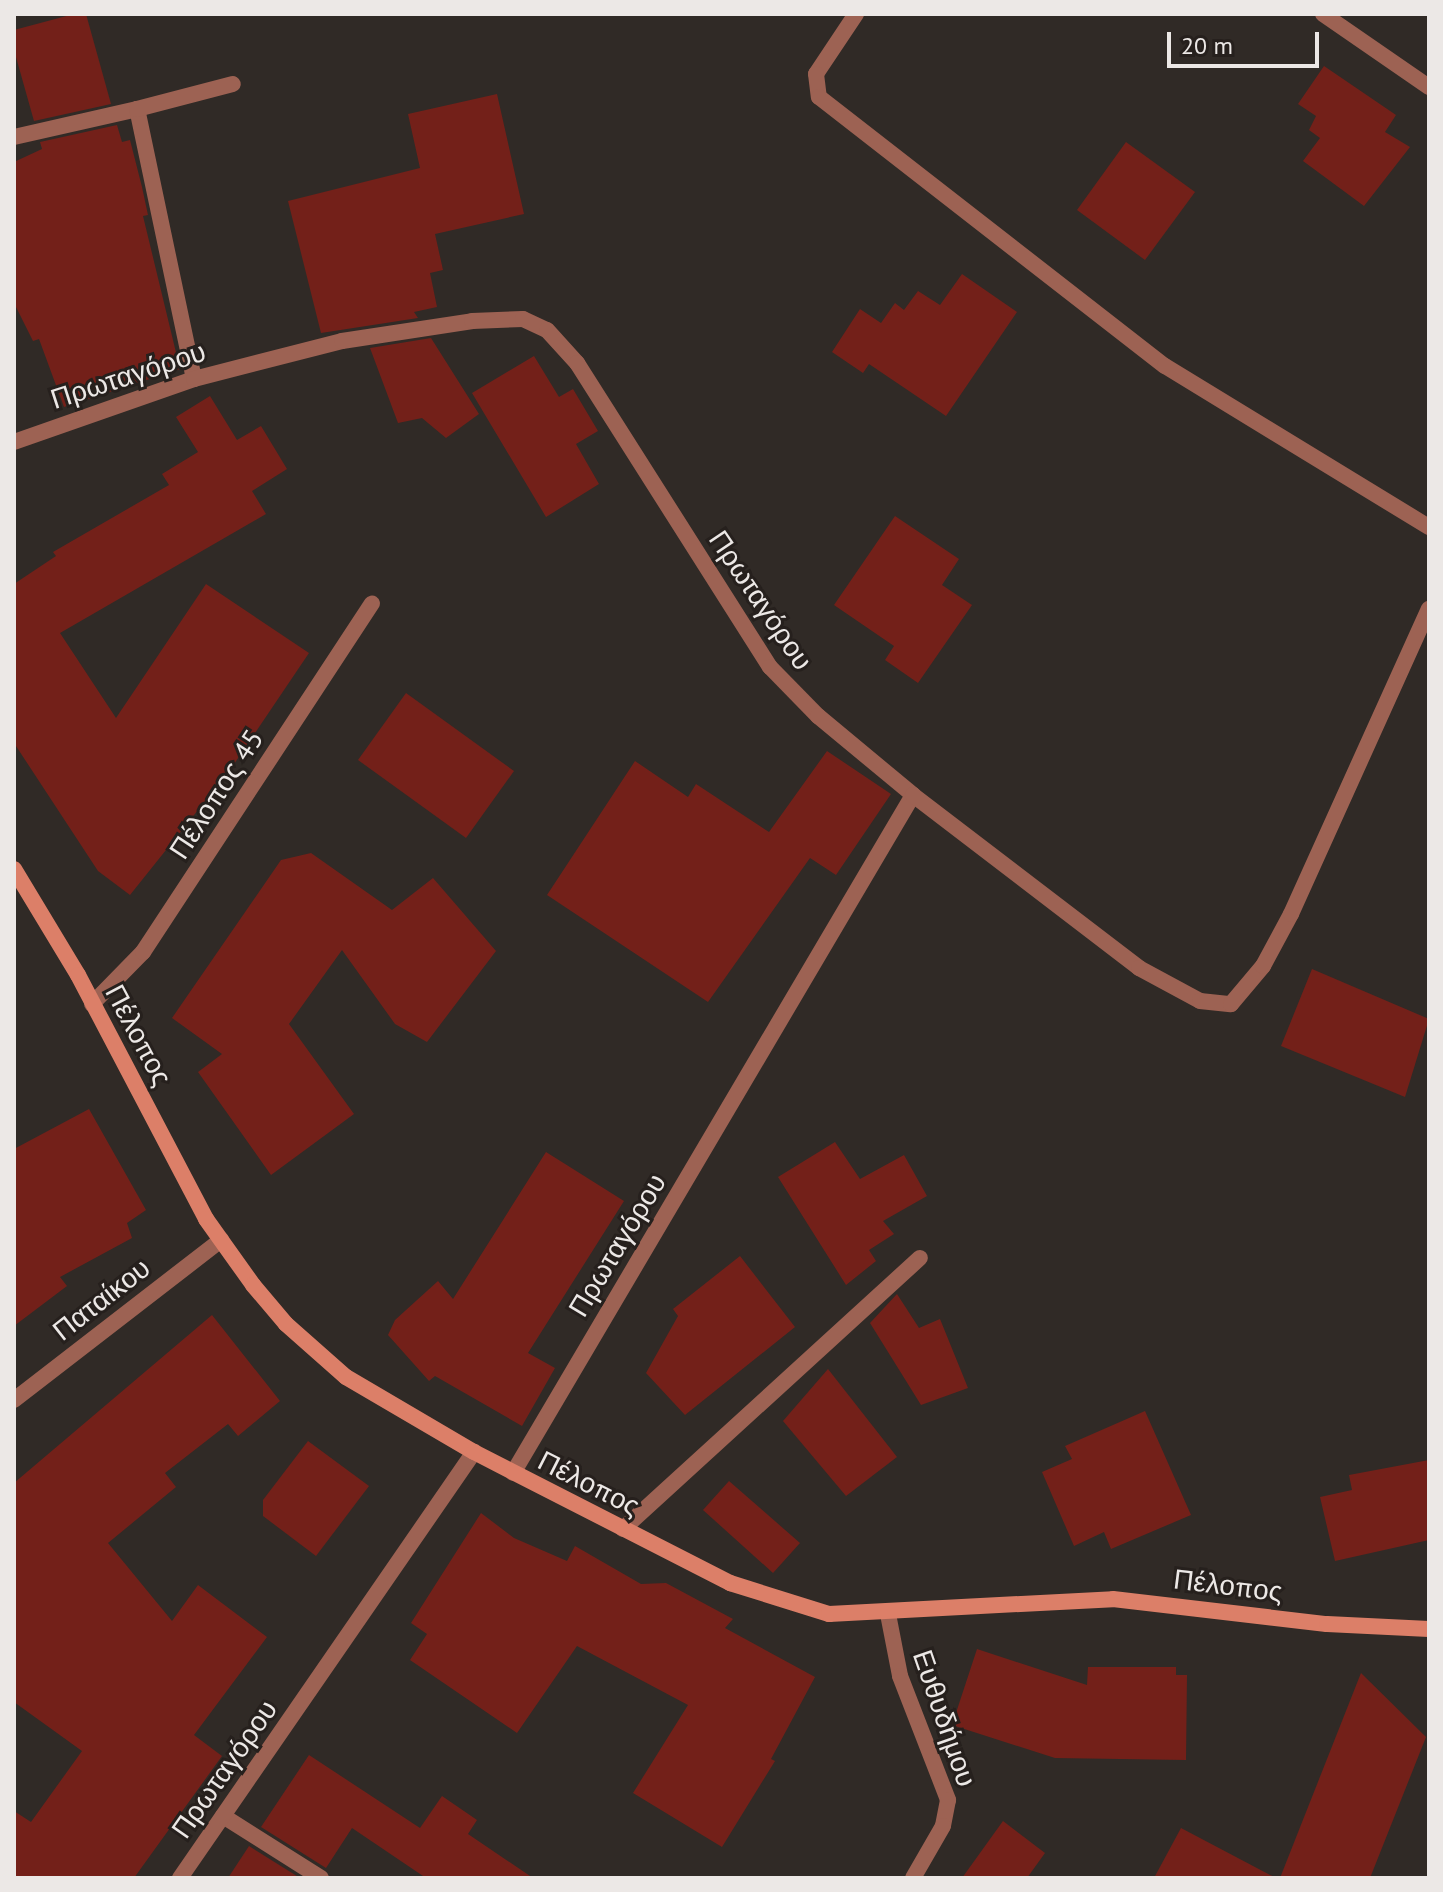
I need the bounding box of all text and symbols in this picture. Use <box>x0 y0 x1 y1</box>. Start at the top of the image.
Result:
scale bar <box>1171 16 1323 66</box>
text: 20 m <box>1181 30 1233 61</box>
street label: Πρωταγόρου <box>46 334 210 416</box>
street label: Πρωταγόρου <box>702 524 820 676</box>
street label: Πέλοπος 45 <box>162 723 270 865</box>
street label: Πέλοπος <box>98 979 180 1091</box>
street label: Πρωταγόρου <box>561 1167 673 1323</box>
street label: Παταίκου <box>46 1251 156 1347</box>
street label: Πέλοπος <box>533 1443 645 1523</box>
street label: Πέλοπος <box>1172 1562 1284 1608</box>
street label: Ευθυδήμου <box>906 1645 984 1791</box>
street label: Πρωταγόρου <box>164 1693 284 1845</box>

